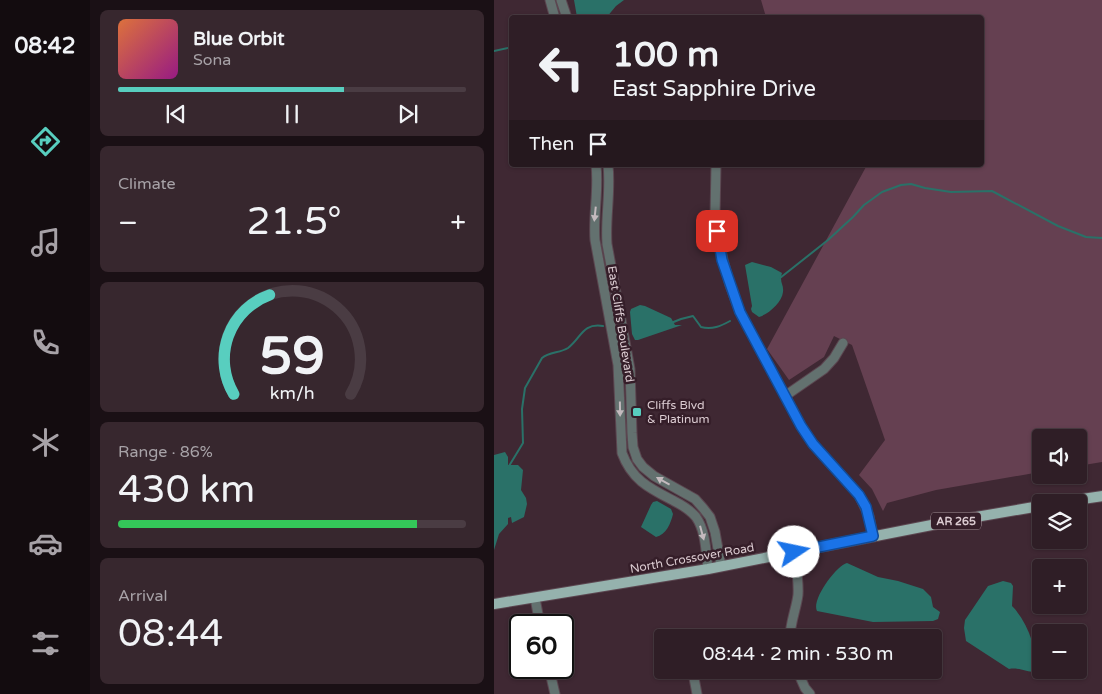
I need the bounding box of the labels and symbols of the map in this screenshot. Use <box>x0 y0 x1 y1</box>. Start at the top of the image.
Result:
one-way arrow <box>591 206 599 222</box>
pin <box>696 210 738 252</box>
street label: East Cliffs Boulevard <box>605 265 637 383</box>
place label: Cliffs Blvd & Platinum <box>647 398 710 426</box>
one-way arrow <box>616 401 624 417</box>
marker: Cliffs Blvd & Platinum <box>631 406 643 418</box>
one-way arrow <box>656 476 669 485</box>
road number: AR 265 <box>931 512 981 530</box>
position arrow <box>767 525 819 577</box>
one-way arrow <box>699 526 707 541</box>
street label: North Crossover Road <box>629 540 755 576</box>
speed limit sign: 60 <box>509 614 574 679</box>

